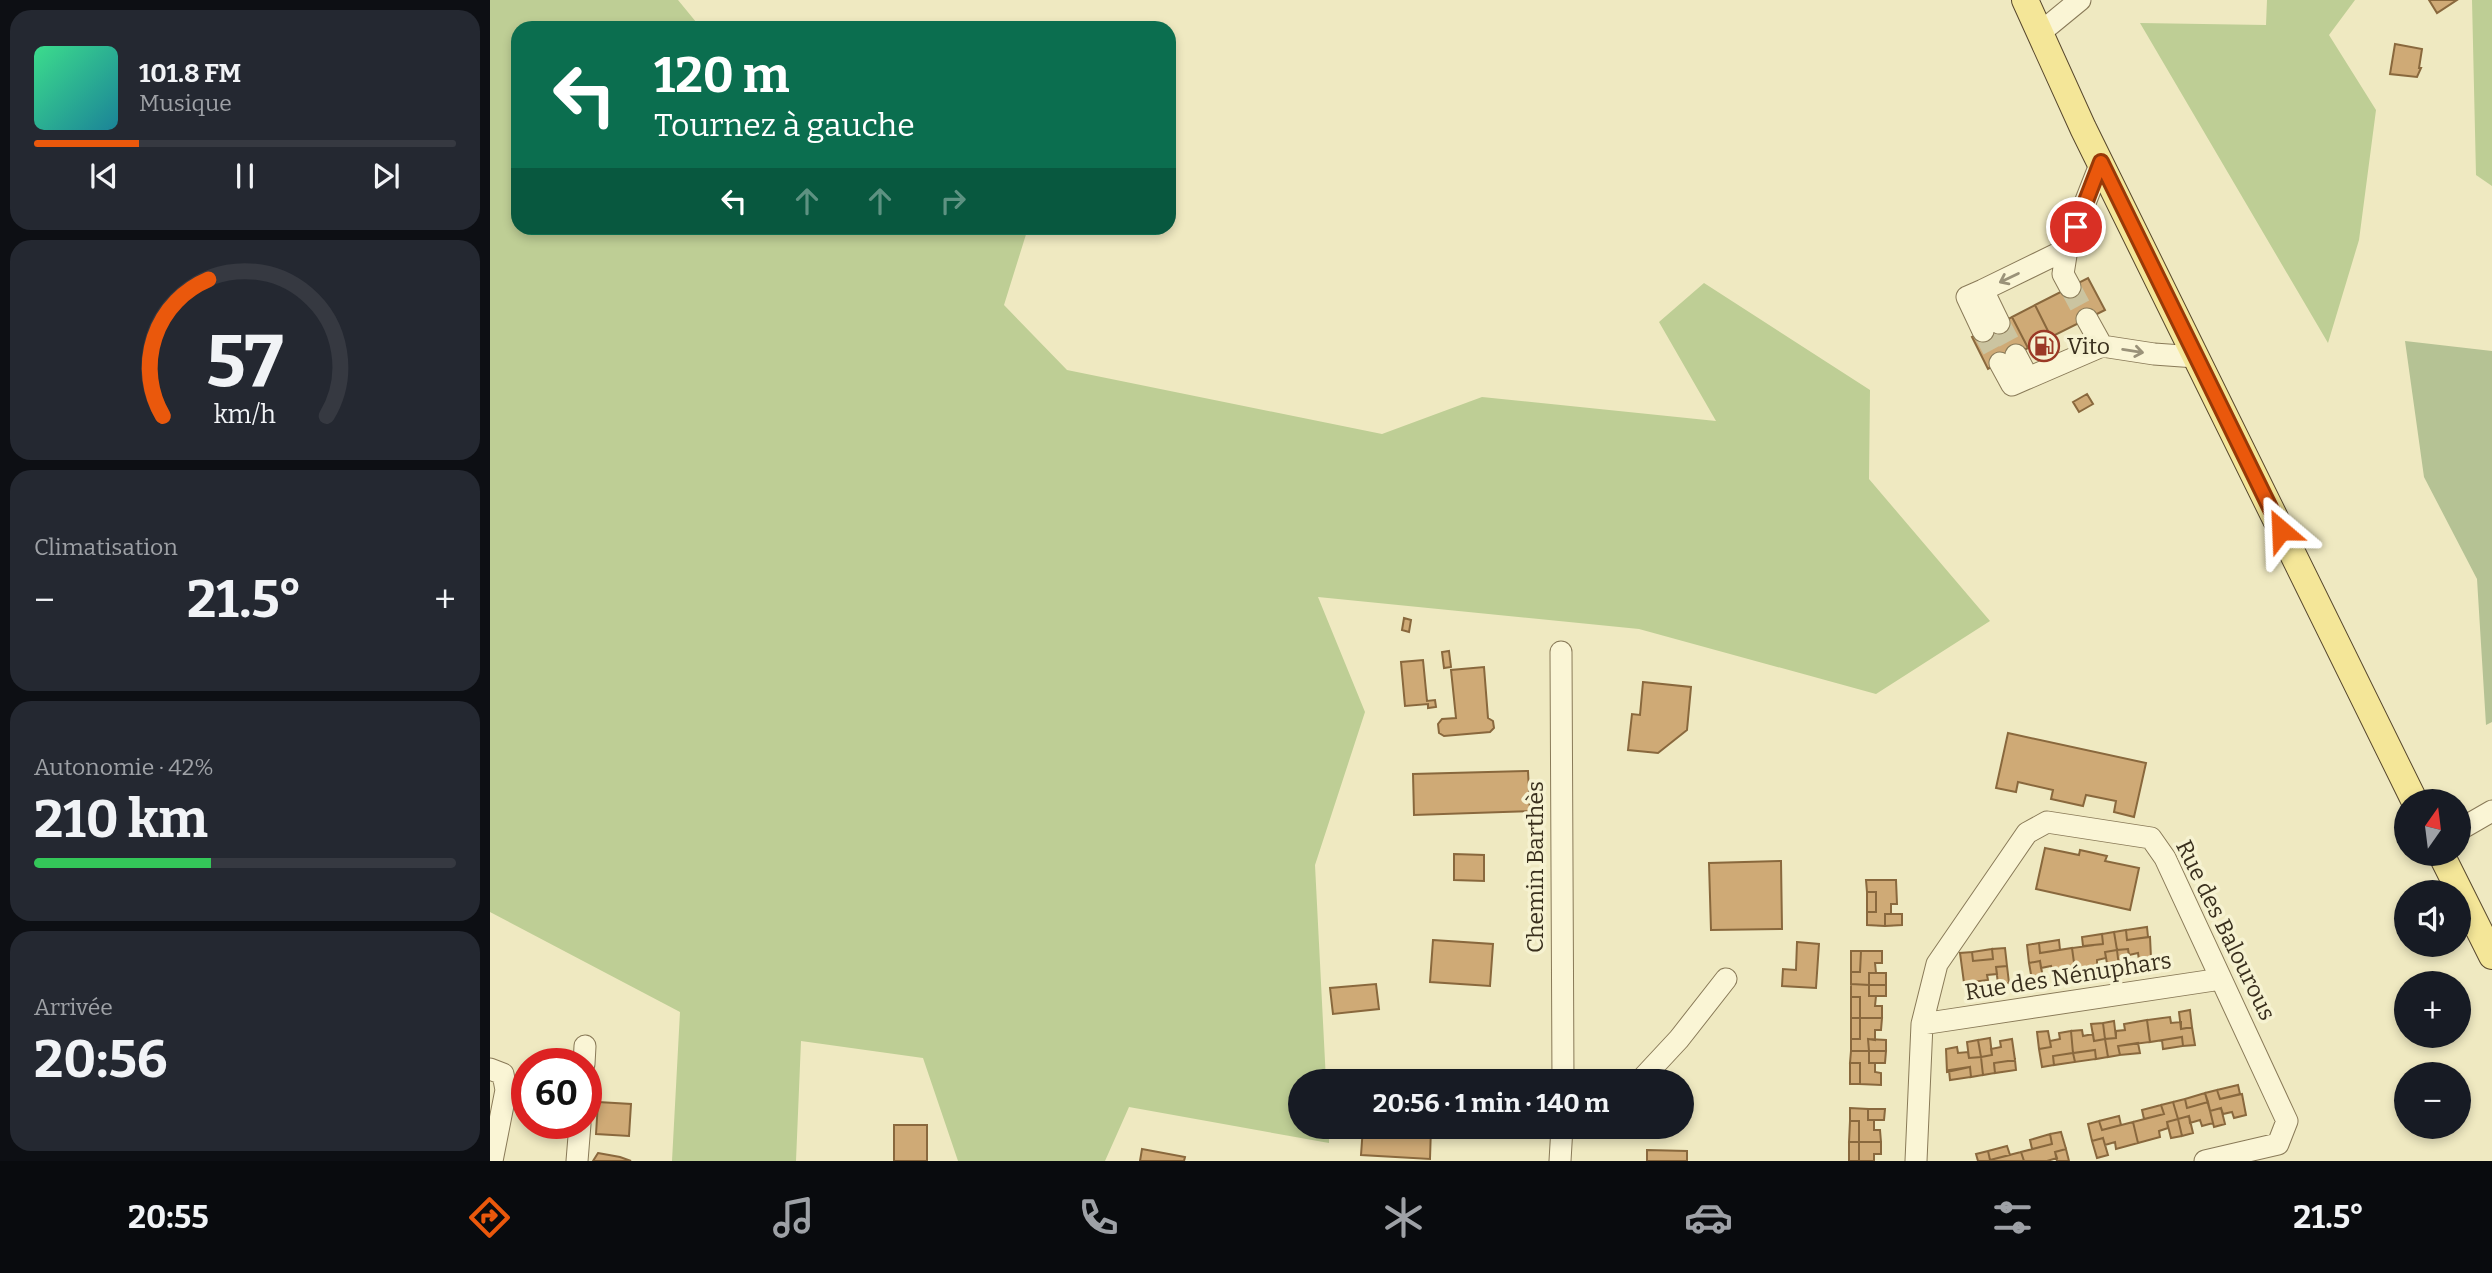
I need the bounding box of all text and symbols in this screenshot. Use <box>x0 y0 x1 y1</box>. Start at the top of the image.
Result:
text: 120 m <box>654 46 789 105</box>
icon: left <box>539 49 630 140</box>
text: 101.8 FM <box>139 58 241 89</box>
text: Musique <box>139 89 232 117</box>
text: Tournez à gauche <box>654 106 915 144</box>
icon: previous <box>85 157 123 195</box>
icon: pause <box>226 157 264 195</box>
icon: next <box>367 157 405 195</box>
icon: left <box>715 182 753 220</box>
icon: ahead <box>788 182 826 220</box>
icon: ahead <box>861 182 899 220</box>
icon: right <box>934 182 972 220</box>
pin <box>2046 197 2106 257</box>
icon: arrive <box>2057 208 2095 246</box>
one-way arrow <box>1998 272 2019 285</box>
text: 57 <box>206 319 284 406</box>
fuel station icon: Vito <box>2027 329 2061 363</box>
place label: Vito <box>2067 332 2110 360</box>
one-way arrow <box>2121 345 2144 358</box>
text: km/h <box>214 400 276 430</box>
position arrow <box>2244 493 2318 567</box>
text: Climatisation <box>34 533 178 561</box>
text: 21.5° <box>187 568 302 631</box>
text: − <box>34 577 55 623</box>
text: + <box>434 577 456 623</box>
text: Autonomie · 42% <box>34 753 214 781</box>
street label: Chemin Barthès <box>1521 781 1549 953</box>
text: 210 km <box>34 788 208 851</box>
north arrow <box>2394 789 2471 866</box>
map controls <box>2394 789 2471 1139</box>
street label: Rue des Balourous <box>2170 835 2282 1025</box>
button: sound <box>2394 880 2471 957</box>
street label: Rue des Nénuphars <box>1963 946 2173 1006</box>
button: + <box>2394 971 2471 1048</box>
text: Arrivée <box>34 993 113 1021</box>
text: 20:56 <box>34 1028 168 1091</box>
speed limit sign: 60 <box>511 1048 602 1139</box>
button: − <box>2394 1062 2471 1139</box>
text: 20:56 · 1 min · 140 m <box>1373 1088 1609 1119</box>
icon: directions <box>465 1193 514 1242</box>
icon: music <box>769 1193 818 1242</box>
icon: phone <box>1074 1193 1123 1242</box>
icon: climate <box>1379 1193 1428 1242</box>
icon: car <box>1684 1193 1733 1242</box>
icon: filters <box>1988 1193 2037 1242</box>
text: 20:55 <box>128 1198 209 1236</box>
text: 21.5° <box>2293 1198 2364 1236</box>

